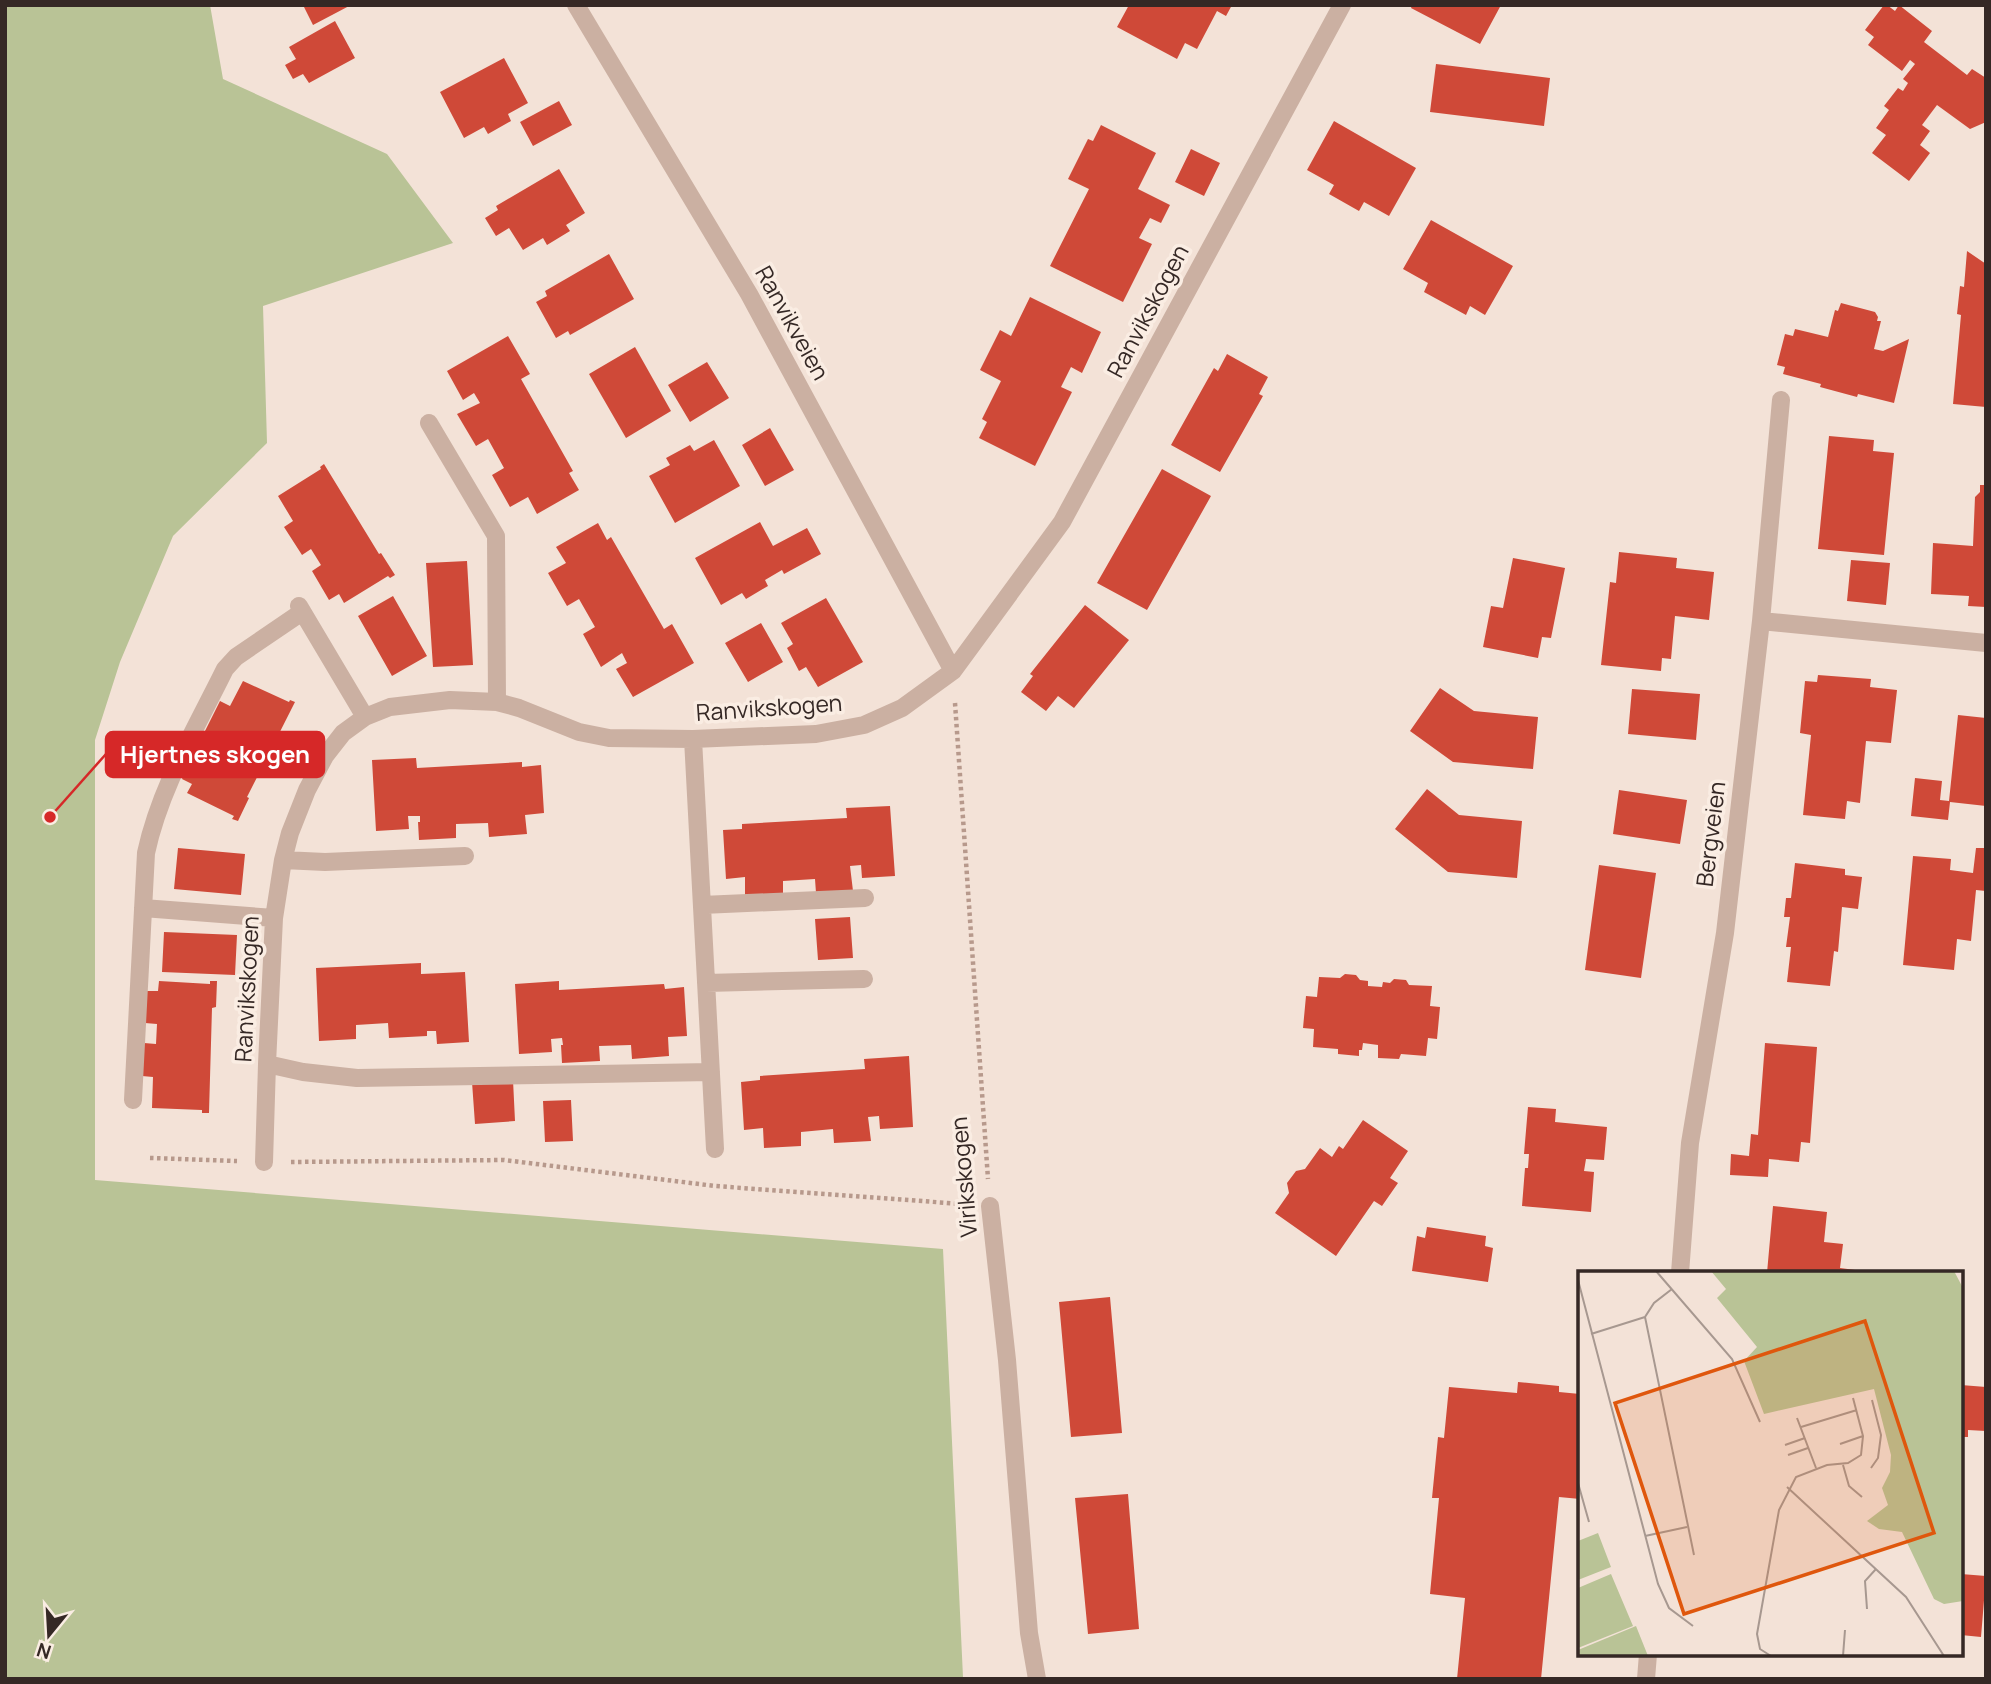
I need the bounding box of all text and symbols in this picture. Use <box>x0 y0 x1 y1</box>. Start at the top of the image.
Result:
street label: Ranvikskogen <box>1099 238 1196 383</box>
street label: Ranvikveien <box>748 260 837 385</box>
street label: Ranvikskogen <box>695 686 843 728</box>
callout: Hjertnes skogen <box>106 732 324 777</box>
text: Hjertnes skogen <box>120 737 310 770</box>
street label: Bergveien <box>1688 779 1732 888</box>
street label: Ranvikskogen <box>226 915 266 1063</box>
street label: Virikskogen <box>942 1115 984 1239</box>
inset map <box>1578 1271 1963 1656</box>
north arrow <box>14 1600 84 1670</box>
text: N <box>33 1637 54 1666</box>

